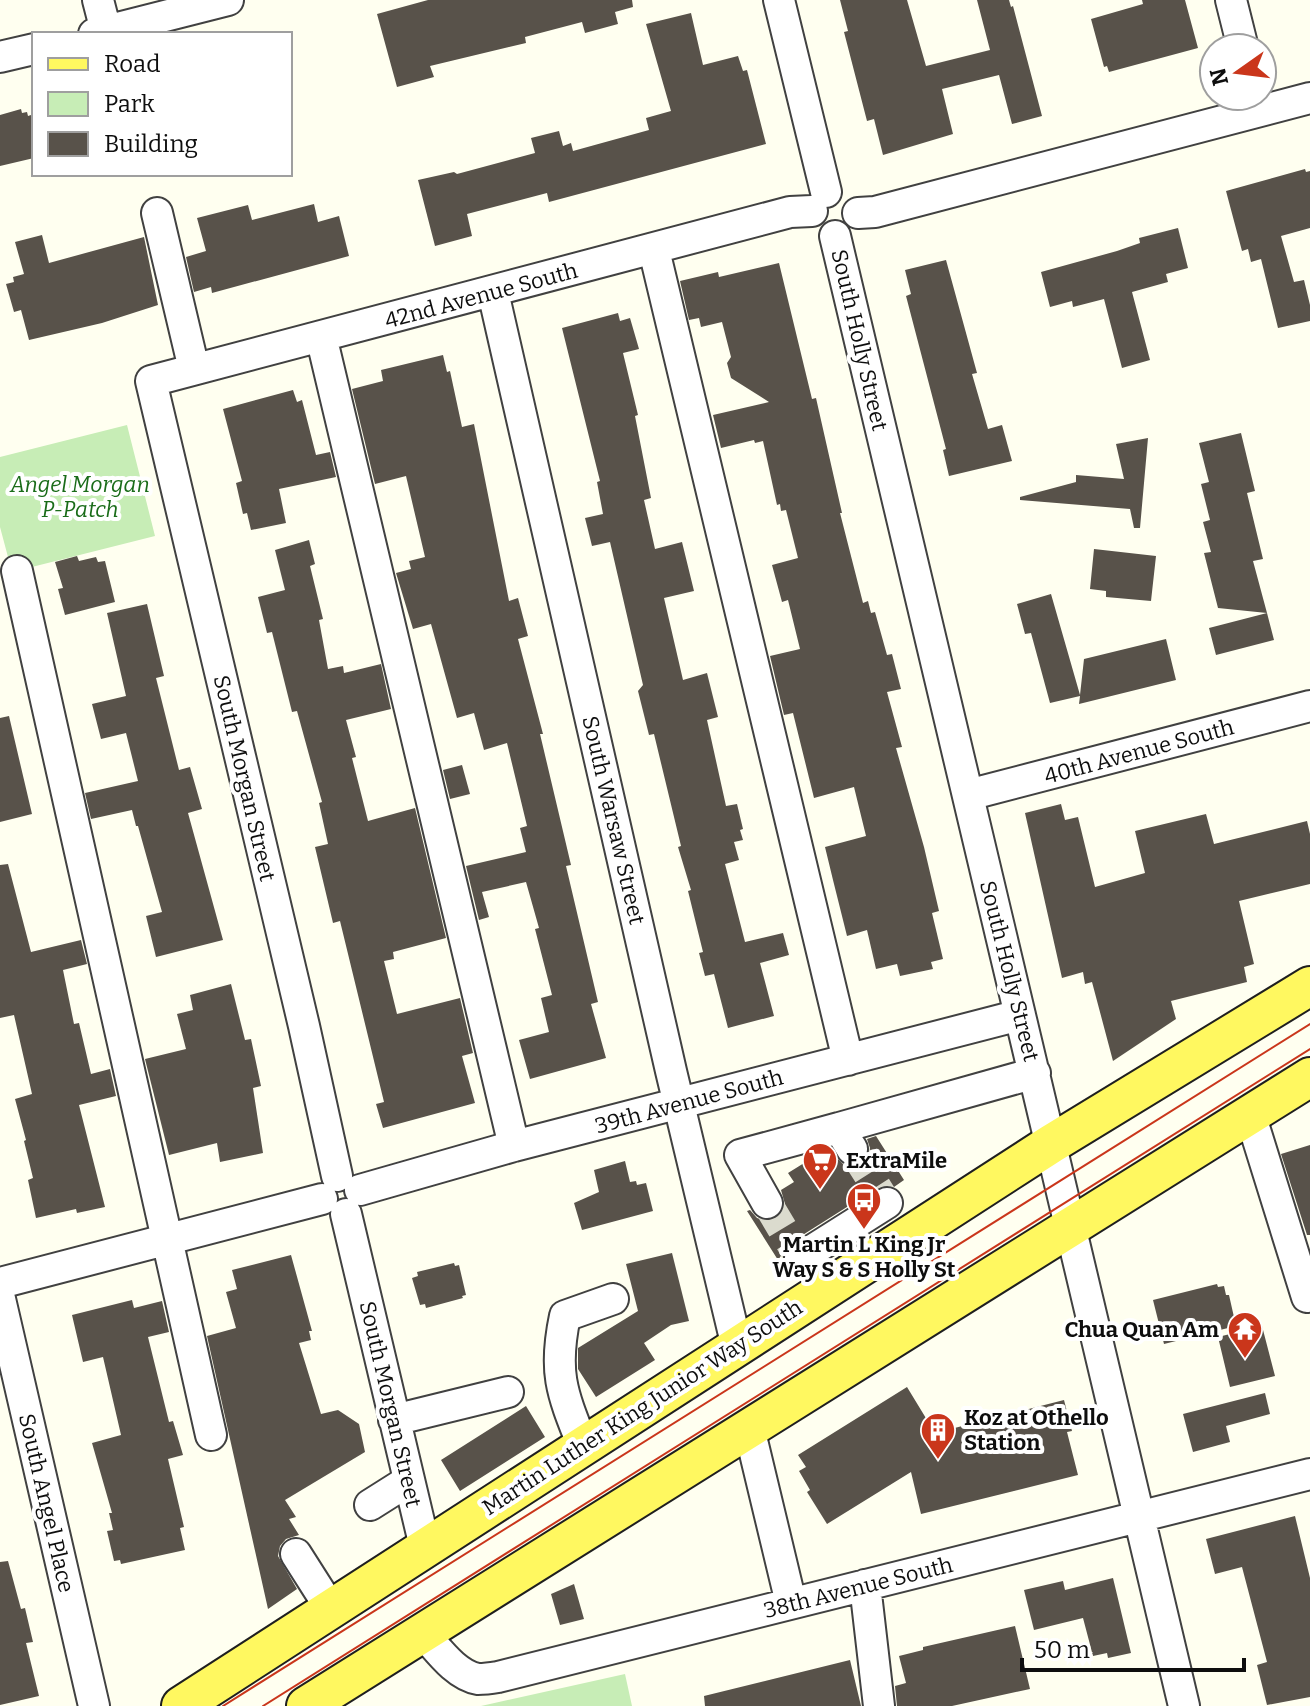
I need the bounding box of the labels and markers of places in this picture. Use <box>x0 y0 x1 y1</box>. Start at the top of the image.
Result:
supermarket icon: ExtraMile <box>801 1141 839 1191</box>
place label: ExtraMile <box>846 1147 947 1174</box>
bus stop icon: Martin L King Jr Way S & S Holly St <box>845 1181 883 1231</box>
place label: Martin L King Jr Way S & S Holly St <box>772 1231 956 1283</box>
temple icon: Chua Quan Am <box>1226 1310 1264 1360</box>
place label: Chua Quan Am <box>1064 1316 1219 1343</box>
place label: Koz at Othello Station <box>964 1404 1109 1456</box>
building icon: Koz at Othello Station <box>919 1411 957 1461</box>

